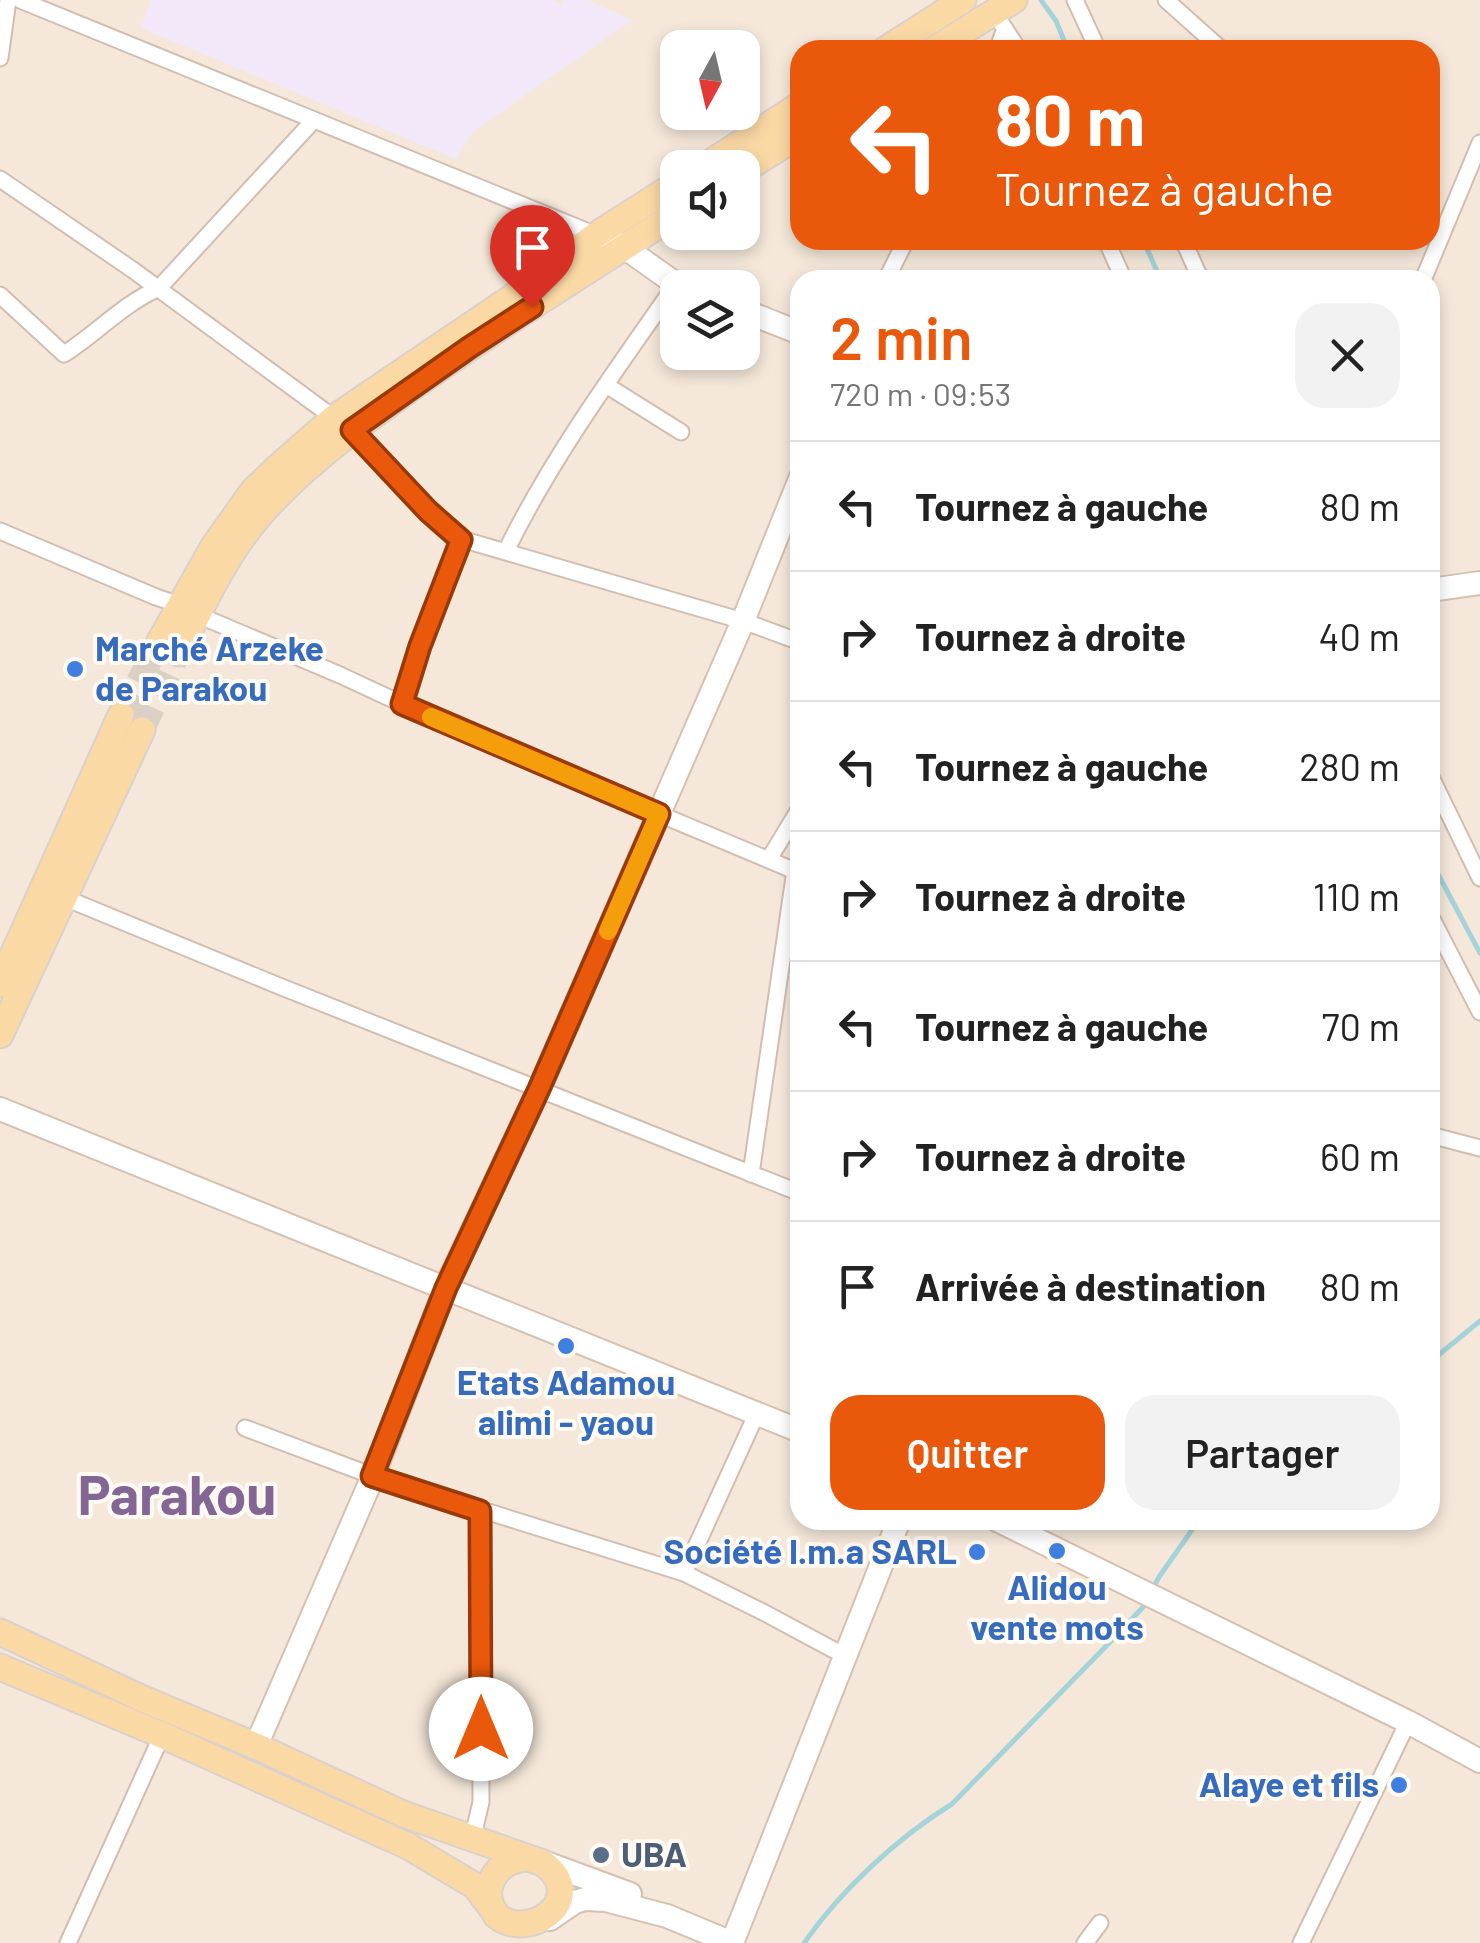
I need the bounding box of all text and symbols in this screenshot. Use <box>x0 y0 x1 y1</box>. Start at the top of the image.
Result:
north arrow <box>660 30 760 130</box>
map controls <box>660 30 760 370</box>
text: 80 m <box>995 76 1145 160</box>
icon: left <box>830 80 960 210</box>
button: sound <box>660 150 760 250</box>
text: Tournez à gauche <box>995 161 1334 215</box>
pin <box>490 205 575 308</box>
icon: arrive <box>505 220 560 275</box>
button: layers <box>660 270 760 370</box>
text: 2 min <box>830 300 973 372</box>
button: close <box>1295 303 1400 408</box>
text: 720 m · 09:53 <box>830 374 1011 412</box>
icon: left <box>830 479 885 534</box>
text: Tournez à gauche <box>915 483 1208 529</box>
text: 80 m <box>1320 483 1400 529</box>
icon: right <box>830 609 885 664</box>
text: Tournez à droite <box>915 613 1186 659</box>
text: 40 m <box>1319 613 1400 659</box>
place label: Marché Arzeke de Parakou <box>95 626 324 708</box>
marker: Marché Arzeke de Parakou <box>64 658 86 680</box>
icon: left <box>830 739 885 794</box>
text: Tournez à gauche <box>915 743 1208 789</box>
text: 280 m <box>1299 743 1400 789</box>
icon: right <box>830 869 885 924</box>
text: Tournez à droite <box>915 873 1186 919</box>
text: 110 m <box>1313 873 1400 919</box>
icon: left <box>830 999 885 1054</box>
text: Tournez à gauche <box>915 1003 1208 1049</box>
text: 70 m <box>1322 1003 1400 1049</box>
icon: right <box>830 1129 885 1184</box>
text: Tournez à droite <box>915 1133 1186 1179</box>
text: 60 m <box>1320 1133 1400 1179</box>
icon: arrive <box>830 1259 885 1314</box>
text: Arrivée à destination <box>915 1263 1266 1309</box>
text: 80 m <box>1320 1263 1400 1309</box>
marker: Etats Adamou alimi - yaou <box>555 1335 577 1357</box>
place label: Etats Adamou alimi - yaou <box>457 1360 675 1442</box>
button: Quitter <box>830 1395 1105 1510</box>
button: Partager <box>1125 1395 1400 1510</box>
district label: Parakou <box>78 1460 276 1526</box>
place label: Société l.m.a SARL <box>664 1529 957 1571</box>
marker: Alidou vente mots <box>1046 1540 1068 1562</box>
marker: Société l.m.a SARL <box>966 1541 988 1563</box>
place label: Alidou vente mots <box>970 1565 1144 1647</box>
position arrow <box>429 1677 533 1781</box>
place label: Alaye et fils <box>1199 1762 1379 1804</box>
marker: Alaye et fils <box>1388 1774 1410 1796</box>
place label: UBA <box>621 1832 687 1874</box>
marker: UBA <box>590 1844 612 1866</box>

